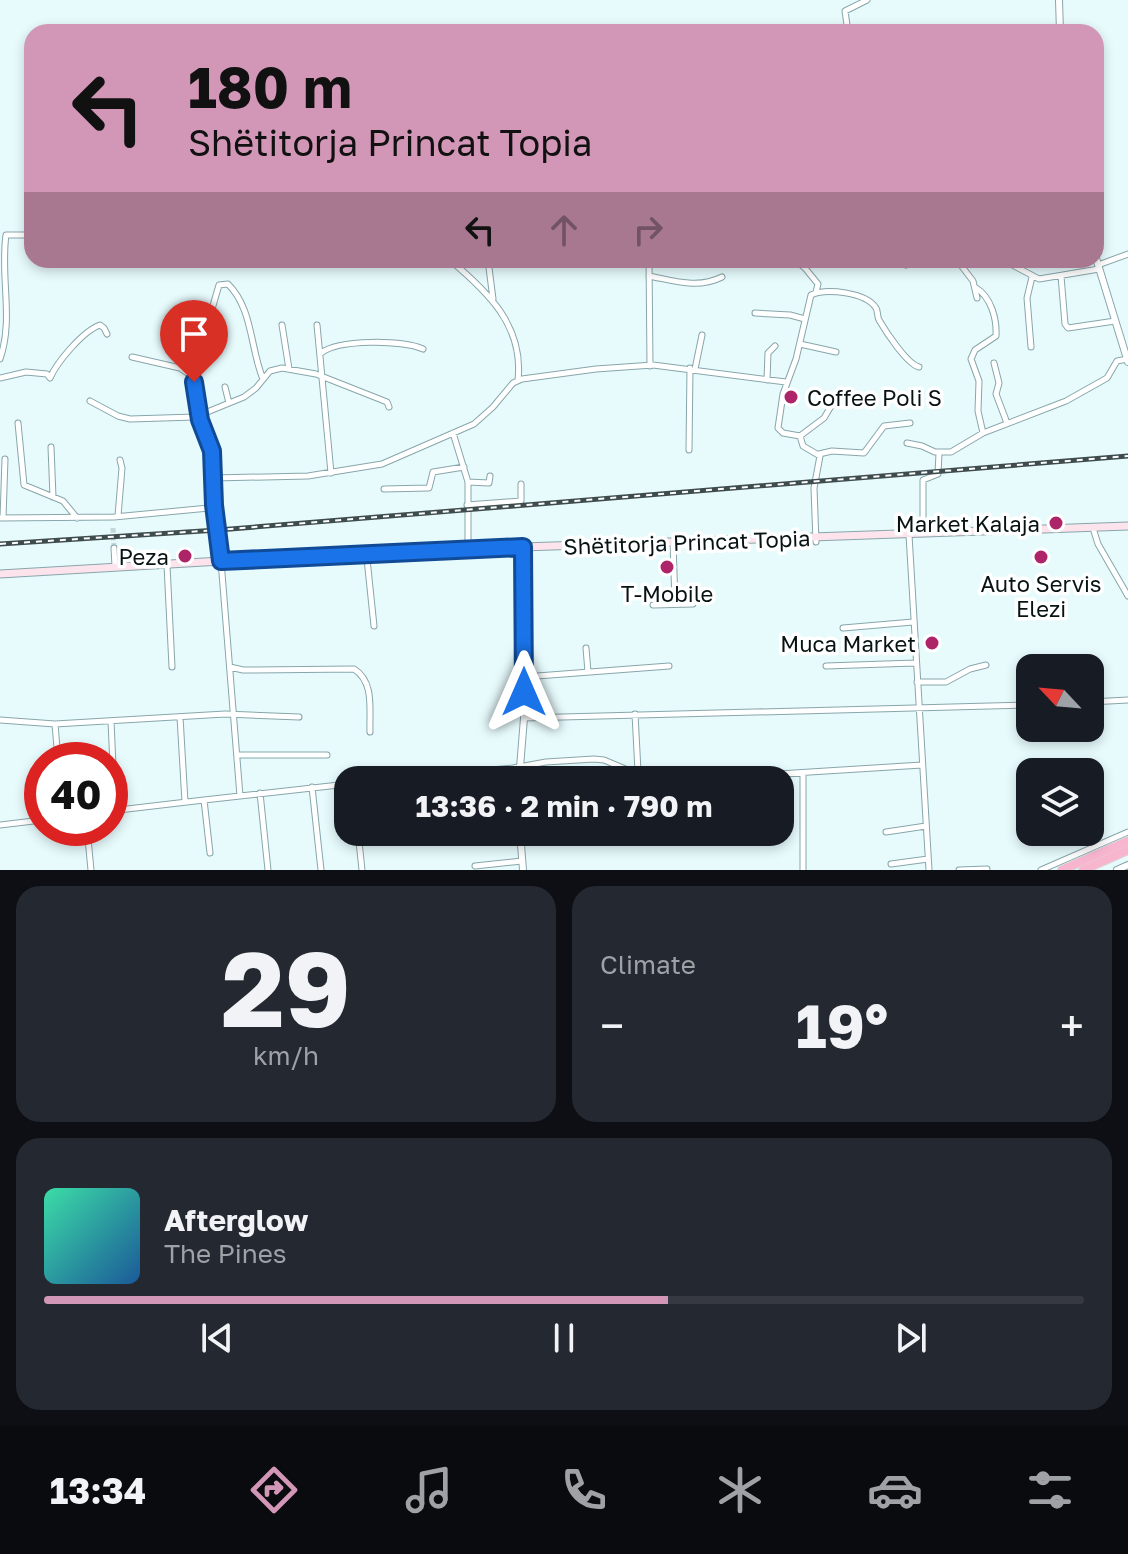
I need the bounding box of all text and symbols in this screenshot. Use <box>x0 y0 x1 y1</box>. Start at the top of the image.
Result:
text: 180 m <box>188 53 352 120</box>
icon: left <box>56 56 160 160</box>
text: Shëtitorja Princat Topia <box>188 121 592 164</box>
icon: left <box>458 208 502 252</box>
icon: ahead <box>542 208 586 252</box>
icon: right <box>626 208 670 252</box>
pin <box>160 300 228 382</box>
icon: arrive <box>172 312 216 356</box>
place label: Coffee Poli S <box>807 384 942 411</box>
marker: Coffee Poli S <box>782 388 800 406</box>
place label: Market Kalaja <box>896 510 1040 537</box>
marker: Market Kalaja <box>1047 514 1065 532</box>
street label: Shëtitorja Princat Topia <box>563 524 811 560</box>
place label: Peza <box>118 543 169 570</box>
marker: Peza <box>176 547 194 565</box>
marker: Auto Servis Elezi <box>1032 548 1050 566</box>
marker: T-Mobile <box>658 558 676 576</box>
place label: Auto Servis Elezi <box>980 570 1102 622</box>
place label: T-Mobile <box>621 580 713 607</box>
place label: Muca Market <box>780 630 916 657</box>
marker: Muca Market <box>923 634 941 652</box>
position arrow <box>482 650 566 734</box>
north arrow <box>1016 654 1104 742</box>
map controls <box>1016 654 1104 846</box>
speed limit sign: 40 <box>24 742 128 846</box>
button: layers <box>1016 758 1104 846</box>
text: 13:36 · 2 min · 790 m <box>416 788 712 824</box>
text: 29 <box>221 925 351 1050</box>
text: Climate <box>600 949 696 980</box>
text: 19° <box>796 989 888 1061</box>
text: − <box>600 999 624 1052</box>
text: + <box>1060 999 1084 1052</box>
text: km/h <box>253 1040 319 1071</box>
text: Afterglow <box>164 1202 308 1238</box>
text: The Pines <box>164 1238 287 1269</box>
icon: previous <box>195 1316 239 1360</box>
icon: pause <box>542 1316 586 1360</box>
icon: next <box>889 1316 933 1360</box>
icon: directions <box>246 1462 302 1518</box>
icon: music <box>401 1462 457 1518</box>
icon: phone <box>556 1462 612 1518</box>
icon: climate <box>712 1462 768 1518</box>
icon: car <box>867 1462 923 1518</box>
icon: filters <box>1022 1462 1078 1518</box>
text: 13:34 <box>50 1469 146 1512</box>

